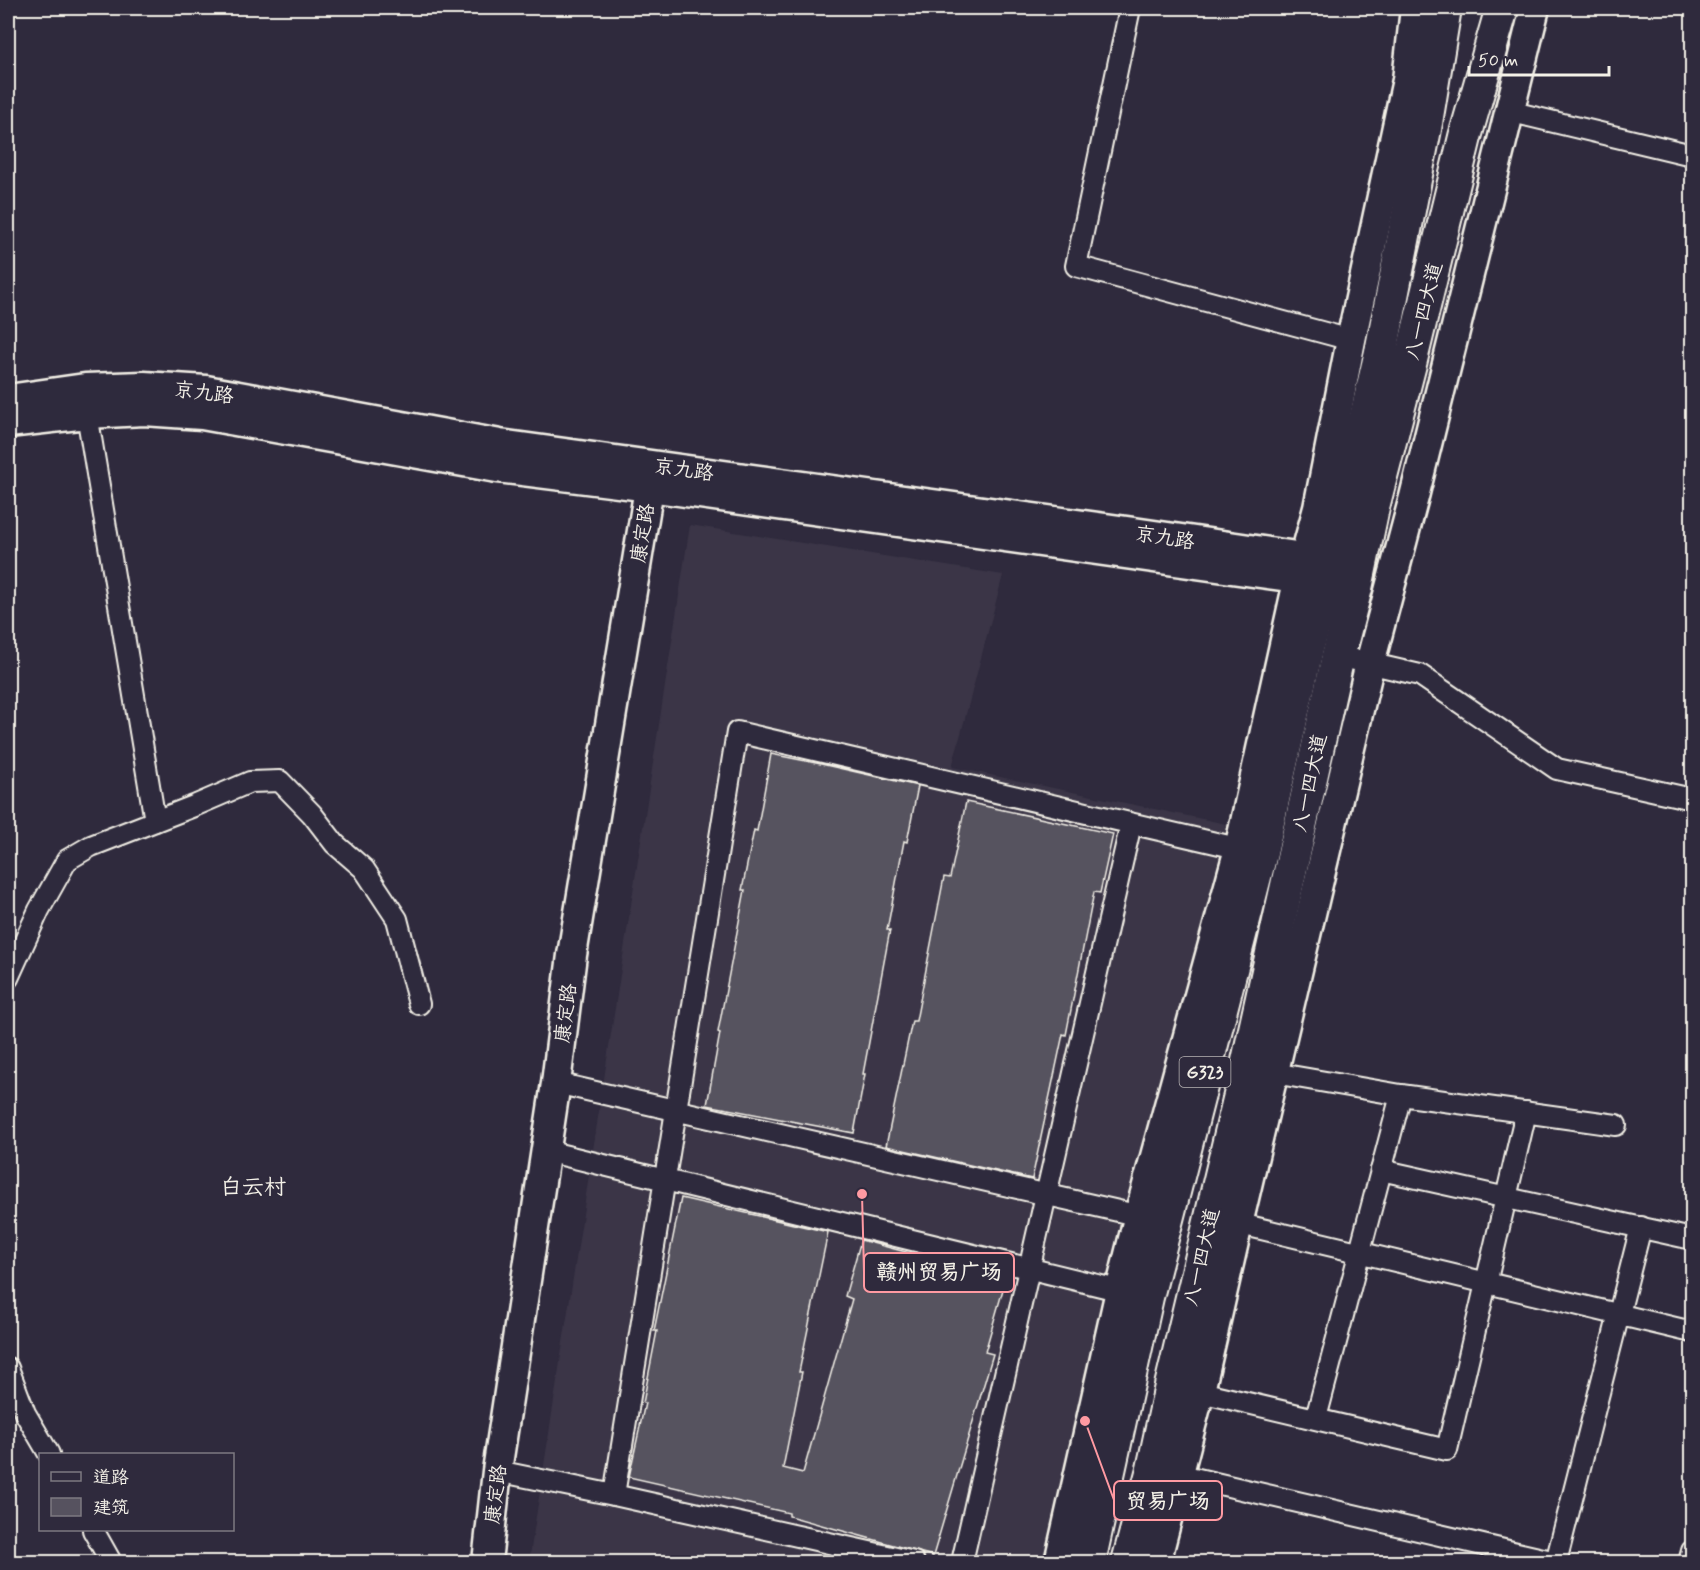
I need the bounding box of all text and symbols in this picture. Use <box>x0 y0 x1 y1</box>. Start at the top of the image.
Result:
scale bar <box>1469 39 1608 77</box>
text: 50 m <box>1478 49 1518 73</box>
street label: 八一四大道 <box>1399 260 1450 363</box>
street label: 京九路 <box>172 376 236 411</box>
street label: 京九路 <box>652 453 716 488</box>
street label: 康定路 <box>625 501 662 565</box>
street label: 京九路 <box>1133 520 1197 557</box>
street label: 八一四大道 <box>1287 732 1334 835</box>
street label: 康定路 <box>549 981 584 1045</box>
road number: G323 <box>1180 1057 1230 1087</box>
district label: 白云村 <box>220 1174 286 1202</box>
street label: 八一四大道 <box>1178 1206 1227 1309</box>
callout: 赣州贸易广场 <box>864 1253 1014 1292</box>
text: 赣州贸易广场 <box>876 1259 1002 1287</box>
legend <box>39 1453 234 1531</box>
street label: 康定路 <box>479 1462 514 1526</box>
text: 道路 <box>93 1466 129 1490</box>
callout: 贸易广场 <box>1114 1481 1222 1520</box>
text: 贸易广场 <box>1126 1488 1210 1516</box>
text: 建筑 <box>93 1496 129 1520</box>

